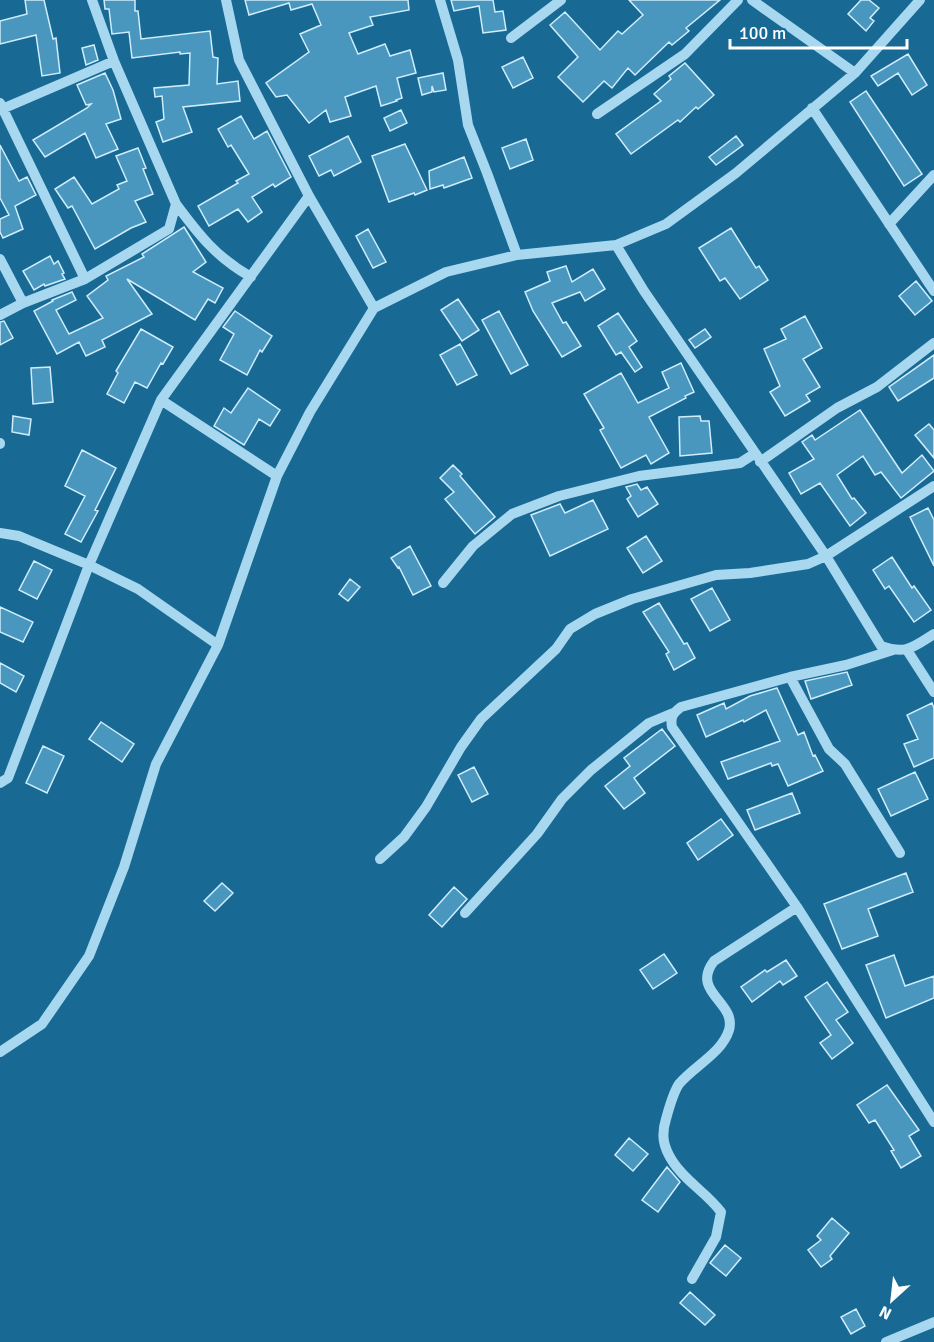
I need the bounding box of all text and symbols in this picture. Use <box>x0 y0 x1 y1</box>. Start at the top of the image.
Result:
scale bar <box>730 12 907 50</box>
text: 100 m <box>739 22 786 44</box>
north arrow <box>862 1270 922 1330</box>
text: N <box>876 1301 895 1324</box>

